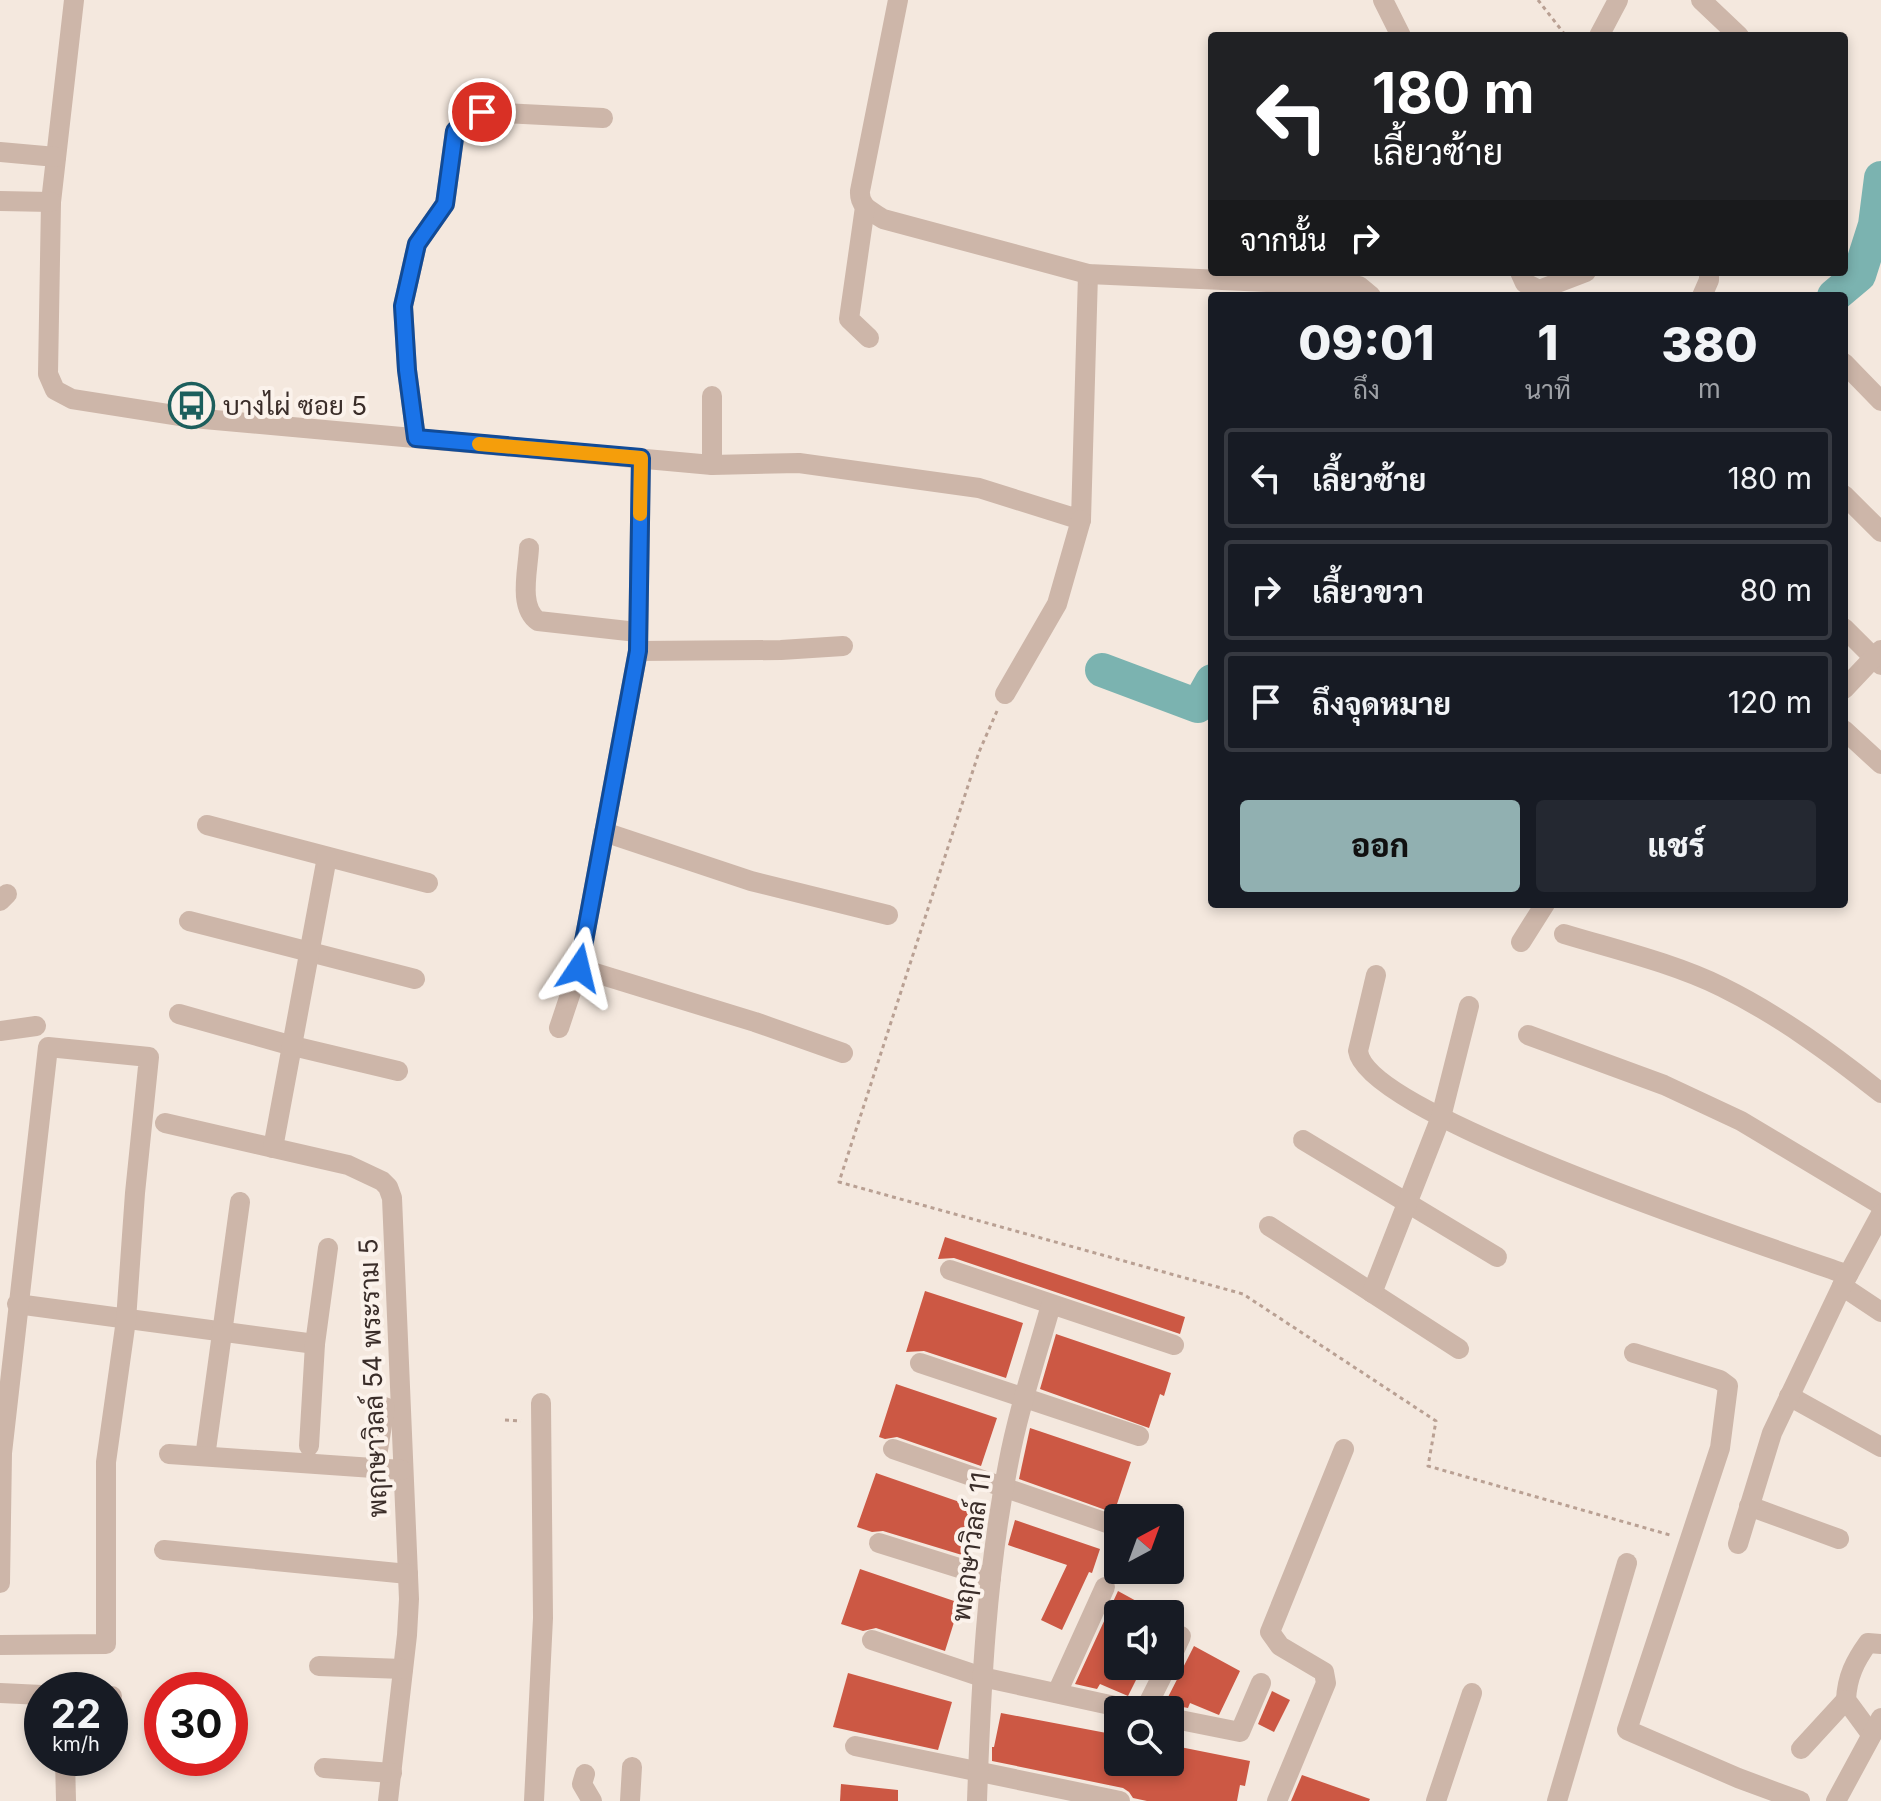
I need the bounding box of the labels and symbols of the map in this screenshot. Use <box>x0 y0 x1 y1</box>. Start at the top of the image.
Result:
pin <box>448 78 516 146</box>
bus stop icon: บางไผ่ ซอย 5 <box>168 382 216 430</box>
place label: บางไผ่ ซอย 5 <box>223 390 367 421</box>
position arrow <box>537 926 621 1010</box>
street label: พฤกษาวิลล์ 54 พระราม 5 <box>351 1238 394 1518</box>
street label: พฤกษาวิลล์ 11 <box>944 1470 997 1624</box>
north arrow <box>1104 1504 1184 1584</box>
speed limit sign: 30 <box>144 1672 248 1776</box>

